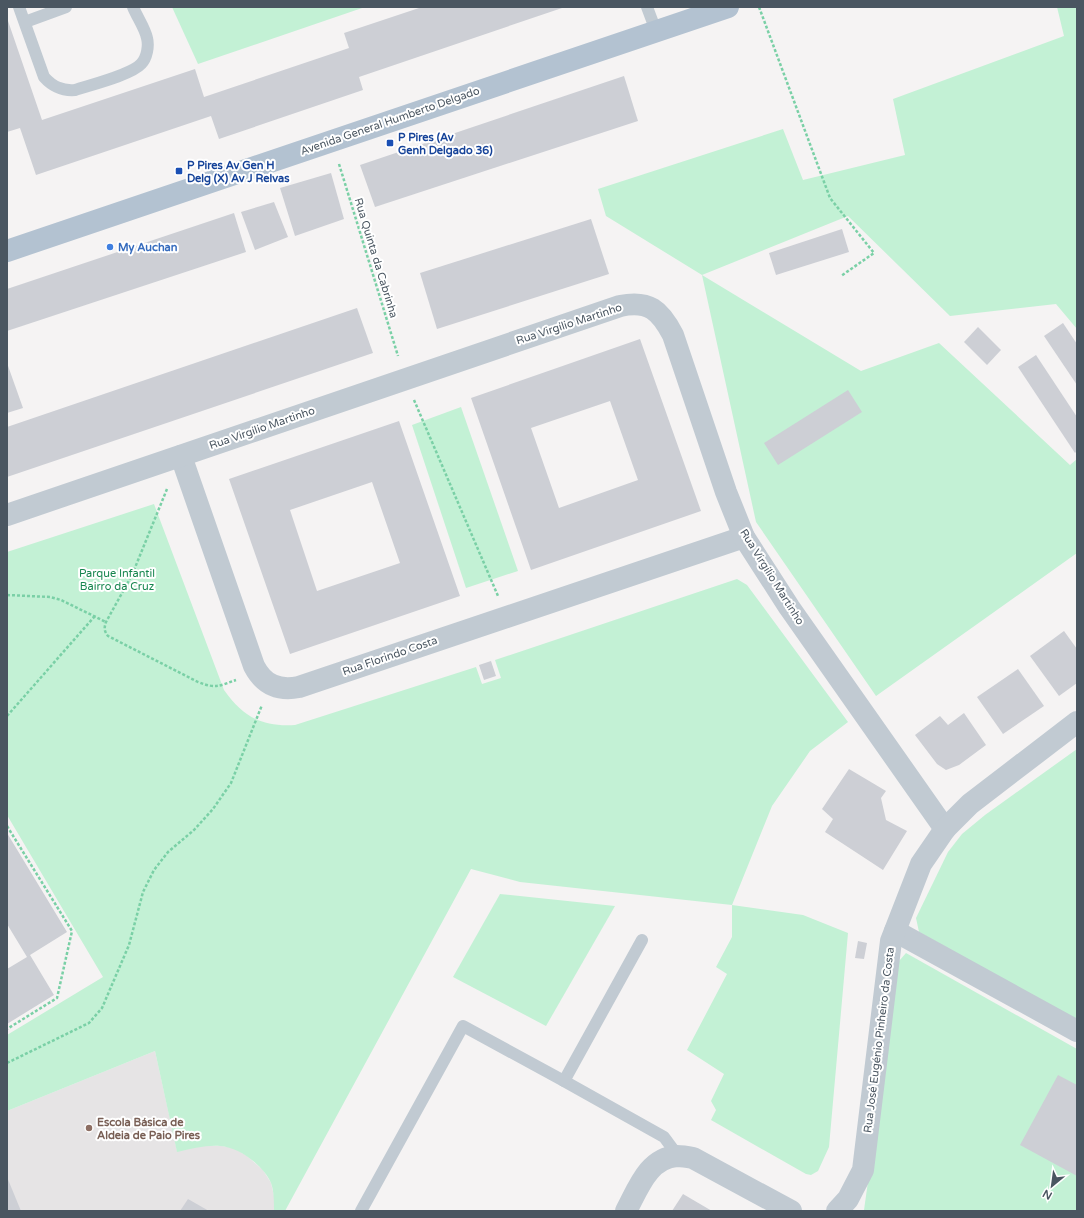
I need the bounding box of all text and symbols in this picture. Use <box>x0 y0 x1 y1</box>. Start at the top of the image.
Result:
street label: Avenida General Humberto Delgado <box>299 84 482 158</box>
place label: P Pires (Av Genh Delgado 36) <box>398 131 493 158</box>
marker: P Pires (Av Genh Delgado 36) <box>385 138 395 148</box>
place label: P Pires Av Gen H Delg (X) Av J Relvas <box>187 159 290 186</box>
marker: P Pires Av Gen H Delg (X) Av J Relvas <box>174 166 184 176</box>
street label: Rua Quinta da Cabrinha <box>352 196 400 320</box>
place label: My Auchan <box>118 241 178 255</box>
marker: My Auchan <box>105 242 115 252</box>
street label: Rua Virgílio Martinho <box>514 301 624 347</box>
street label: Rua Virgílio Martinho <box>208 404 317 452</box>
street label: Rua Virgílio Martinho <box>737 527 807 628</box>
park label: Parque Infantil Bairro da Cruz <box>79 567 155 593</box>
street label: Rua Florindo Costa <box>341 634 439 678</box>
street label: Rua José Eugénio Pinheiro da Costa <box>861 946 897 1134</box>
place label: Escola Básica de Aldeia de Paio Pires <box>97 1116 201 1142</box>
marker: Escola Básica de Aldeia de Paio Pires <box>84 1123 94 1133</box>
north arrow <box>1032 1166 1072 1206</box>
text: N <box>1040 1186 1054 1202</box>

